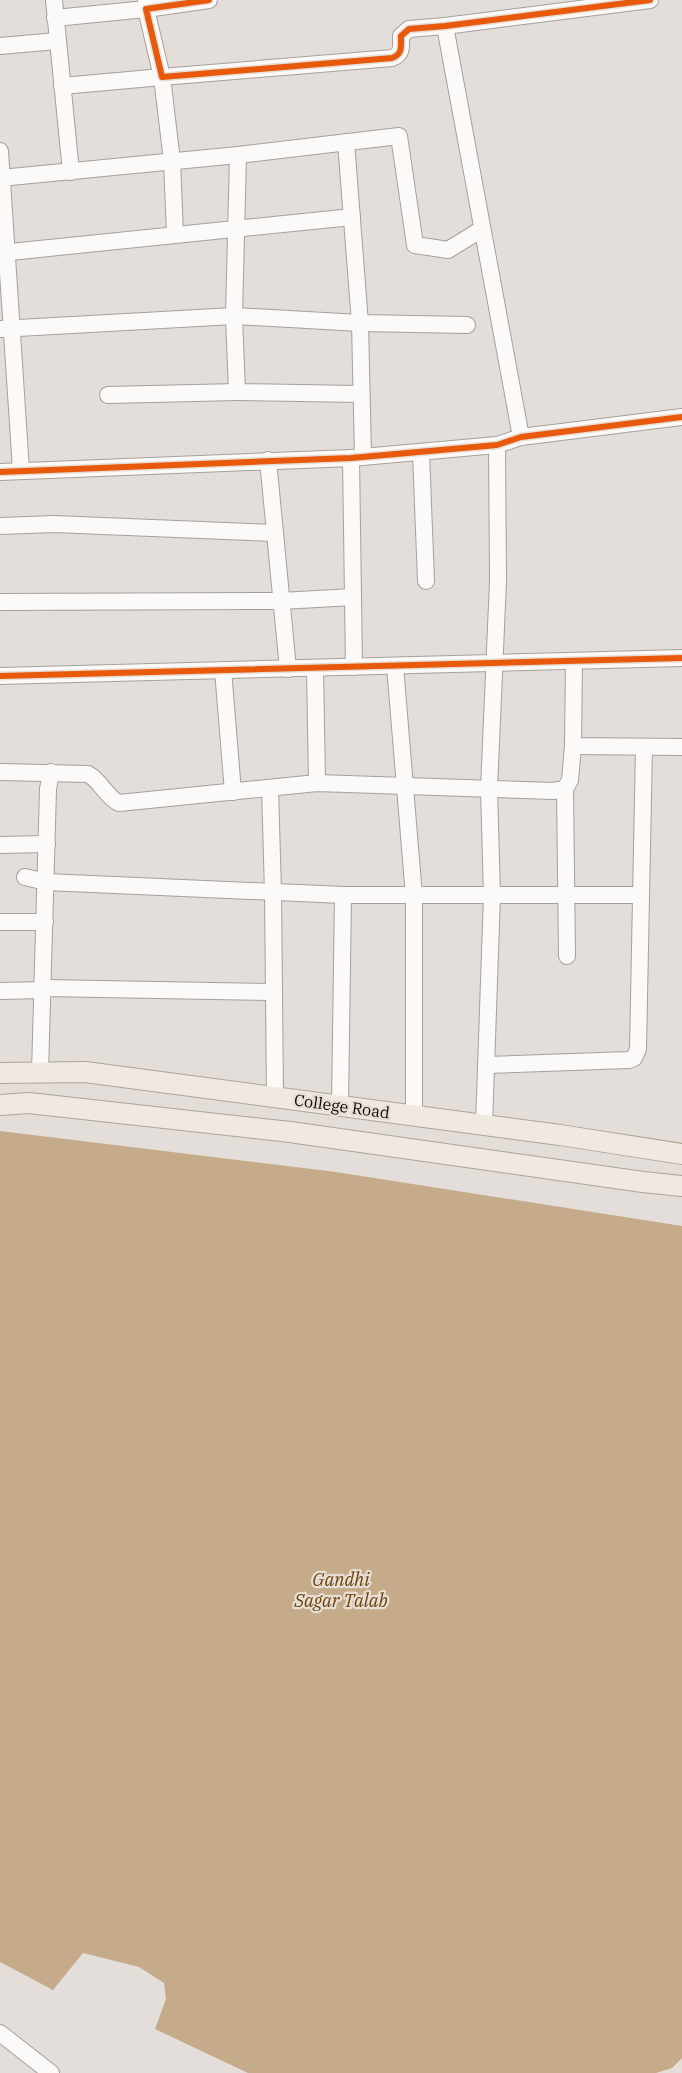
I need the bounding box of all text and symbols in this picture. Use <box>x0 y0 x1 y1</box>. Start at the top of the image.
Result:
street label: College Road <box>293 1089 391 1123</box>
water label: Gandhi Sagar Talab <box>293 1568 388 1612</box>

